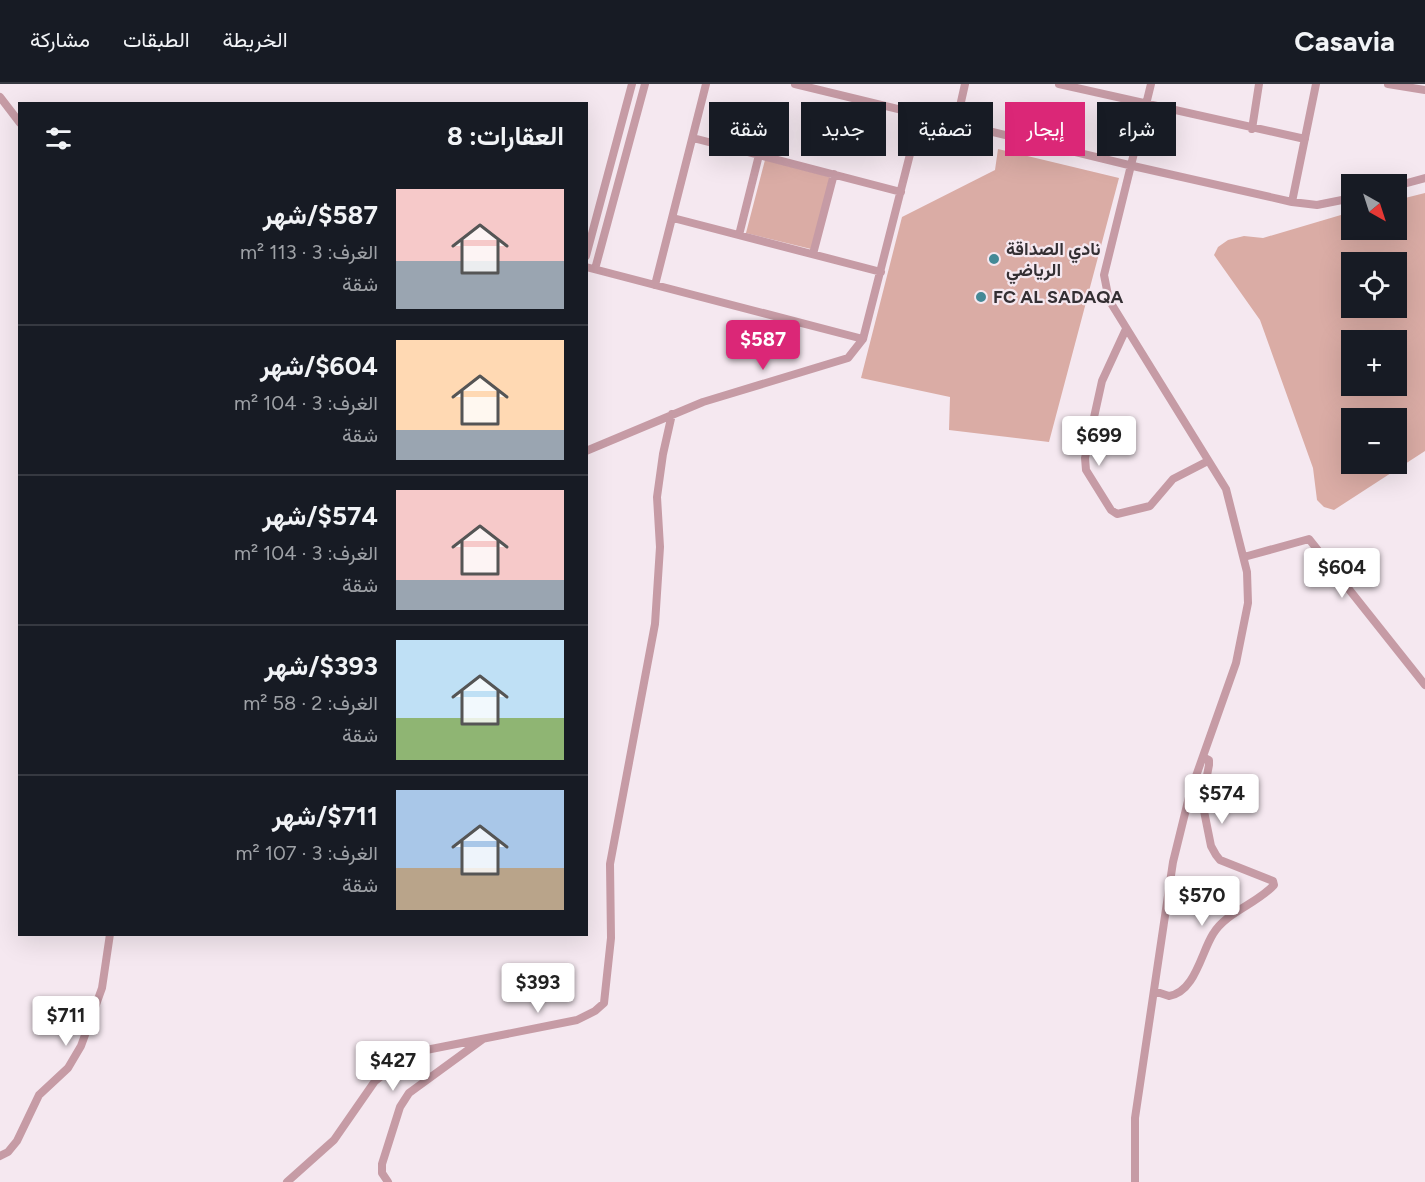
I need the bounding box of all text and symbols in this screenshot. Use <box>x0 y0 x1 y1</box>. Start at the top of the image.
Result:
text: Casavia <box>1294 24 1395 58</box>
text: مشاركة <box>30 27 90 52</box>
text: الطبقات <box>123 27 190 52</box>
text: الخريطة <box>223 27 288 52</box>
chip: شقة <box>709 102 789 156</box>
chip: جديد <box>801 102 886 156</box>
chip: تصفية <box>898 102 993 156</box>
chip: إيجار <box>1005 102 1085 156</box>
chip: شراء <box>1097 102 1176 156</box>
text: العقارات: 8 <box>447 120 564 152</box>
icon: filters <box>42 122 75 155</box>
north arrow <box>1341 174 1407 240</box>
map controls <box>1341 174 1407 474</box>
text: $587/شهر <box>263 199 378 231</box>
icon: home <box>444 213 516 285</box>
place label: نادي الصداقة الرياضي <box>1006 238 1100 285</box>
text: الغرف: 3 · 113 m² <box>240 240 378 264</box>
marker: نادي الصداقة الرياضي <box>987 252 1001 266</box>
button: locate <box>1341 252 1407 318</box>
text: شقة <box>342 272 378 296</box>
place label: FC AL SADAQA <box>993 286 1124 308</box>
marker: FC AL SADAQA <box>974 290 988 304</box>
pin: $587 <box>727 320 799 371</box>
text: $587 <box>740 327 786 351</box>
button: + <box>1341 330 1407 396</box>
text: $604/شهر <box>260 350 378 382</box>
icon: home <box>444 364 516 436</box>
text: الغرف: 3 · 104 m² <box>234 391 378 415</box>
button: − <box>1341 408 1407 474</box>
pin: $699 <box>1063 416 1135 467</box>
text: شقة <box>342 423 378 447</box>
text: $699 <box>1076 423 1122 447</box>
text: $574/شهر <box>262 500 378 532</box>
icon: home <box>444 514 516 586</box>
text: الغرف: 3 · 104 m² <box>234 541 378 565</box>
pin: $604 <box>1306 548 1378 599</box>
text: $604 <box>1318 555 1366 579</box>
text: شقة <box>342 573 378 597</box>
text: $393/شهر <box>264 650 378 682</box>
icon: home <box>444 664 516 736</box>
text: الغرف: 2 · 58 m² <box>243 691 378 715</box>
text: شقة <box>342 723 378 747</box>
pin: $574 <box>1186 774 1258 825</box>
text: $574 <box>1199 781 1245 805</box>
text: $711/شهر <box>272 800 378 832</box>
icon: home <box>444 814 516 886</box>
text: الغرف: 3 · 107 m² <box>236 841 378 865</box>
text: شقة <box>342 873 378 897</box>
pin: $570 <box>1166 876 1238 927</box>
text: $570 <box>1179 883 1225 907</box>
pin: $393 <box>502 963 574 1014</box>
text: $393 <box>516 970 560 994</box>
pin: $711 <box>30 996 102 1047</box>
text: $711 <box>46 1003 86 1027</box>
pin: $427 <box>357 1041 429 1092</box>
text: $427 <box>370 1048 416 1072</box>

